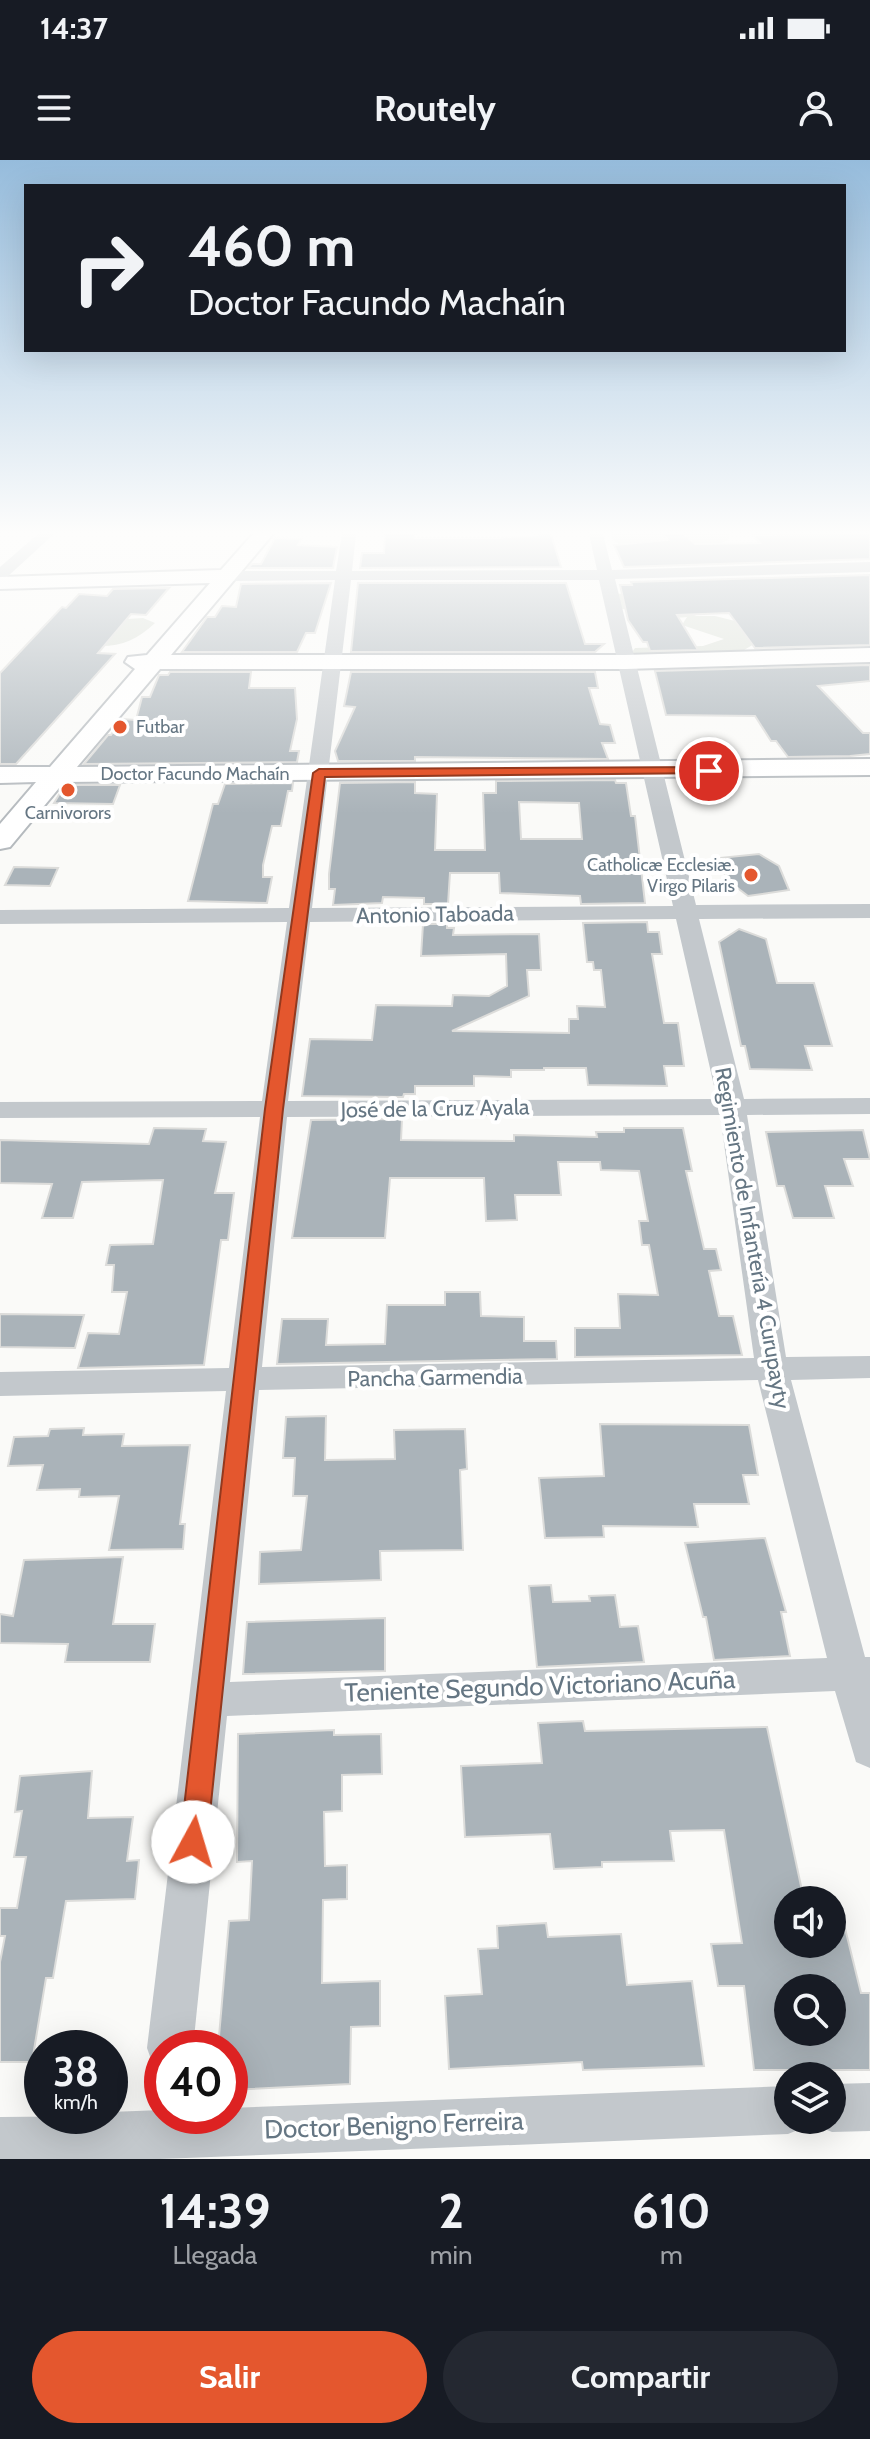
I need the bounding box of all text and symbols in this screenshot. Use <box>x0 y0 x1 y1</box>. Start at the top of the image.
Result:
text: 14:37 <box>40 10 108 47</box>
icon: menu <box>32 86 76 130</box>
text: Routely <box>374 86 496 130</box>
icon: person <box>794 86 838 130</box>
text: 460 m <box>188 212 355 280</box>
icon: right <box>56 216 160 320</box>
text: Doctor Facundo Machaín <box>188 280 566 324</box>
place label: Futbar <box>136 716 185 738</box>
marker: Futbar <box>111 718 129 736</box>
pin <box>675 737 743 805</box>
icon: arrive <box>687 749 731 793</box>
street label: Doctor Facundo Machaín <box>101 763 289 785</box>
marker: Carnivorors <box>59 781 77 799</box>
place label: Carnivorors <box>25 802 111 824</box>
place label: Catholicæ Ecclesiæ. Virgo Pilaris <box>587 854 735 897</box>
marker: Catholicæ Ecclesiæ. Virgo Pilaris <box>742 866 760 884</box>
street label: Antonio Taboada <box>356 900 515 929</box>
street label: Regimiento de Infantería 4 Curupayty <box>709 1065 796 1411</box>
street label: José de la Cruz Ayala <box>339 1093 530 1124</box>
street label: Pancha Garmendia <box>347 1362 523 1393</box>
street label: Teniente Segundo Victoriano Acuña <box>344 1663 737 1709</box>
position arrow <box>151 1800 235 1884</box>
map controls <box>774 1886 846 2134</box>
button: sound <box>774 1886 846 1958</box>
button: search <box>774 1974 846 2046</box>
speed limit sign: 40 <box>144 2030 248 2134</box>
text: 38 <box>53 2047 99 2096</box>
button: layers <box>774 2062 846 2134</box>
text: km/h <box>54 2090 98 2114</box>
street label: Doctor Benigno Ferreira <box>264 2104 525 2146</box>
text: 14:39 <box>159 2182 270 2240</box>
text: 2 <box>439 2182 464 2240</box>
text: 610 <box>632 2182 711 2240</box>
text: Llegada <box>173 2239 257 2271</box>
text: min <box>430 2239 473 2271</box>
text: m <box>660 2239 683 2271</box>
button: Salir <box>32 2331 427 2423</box>
button: Compartir <box>443 2331 838 2423</box>

